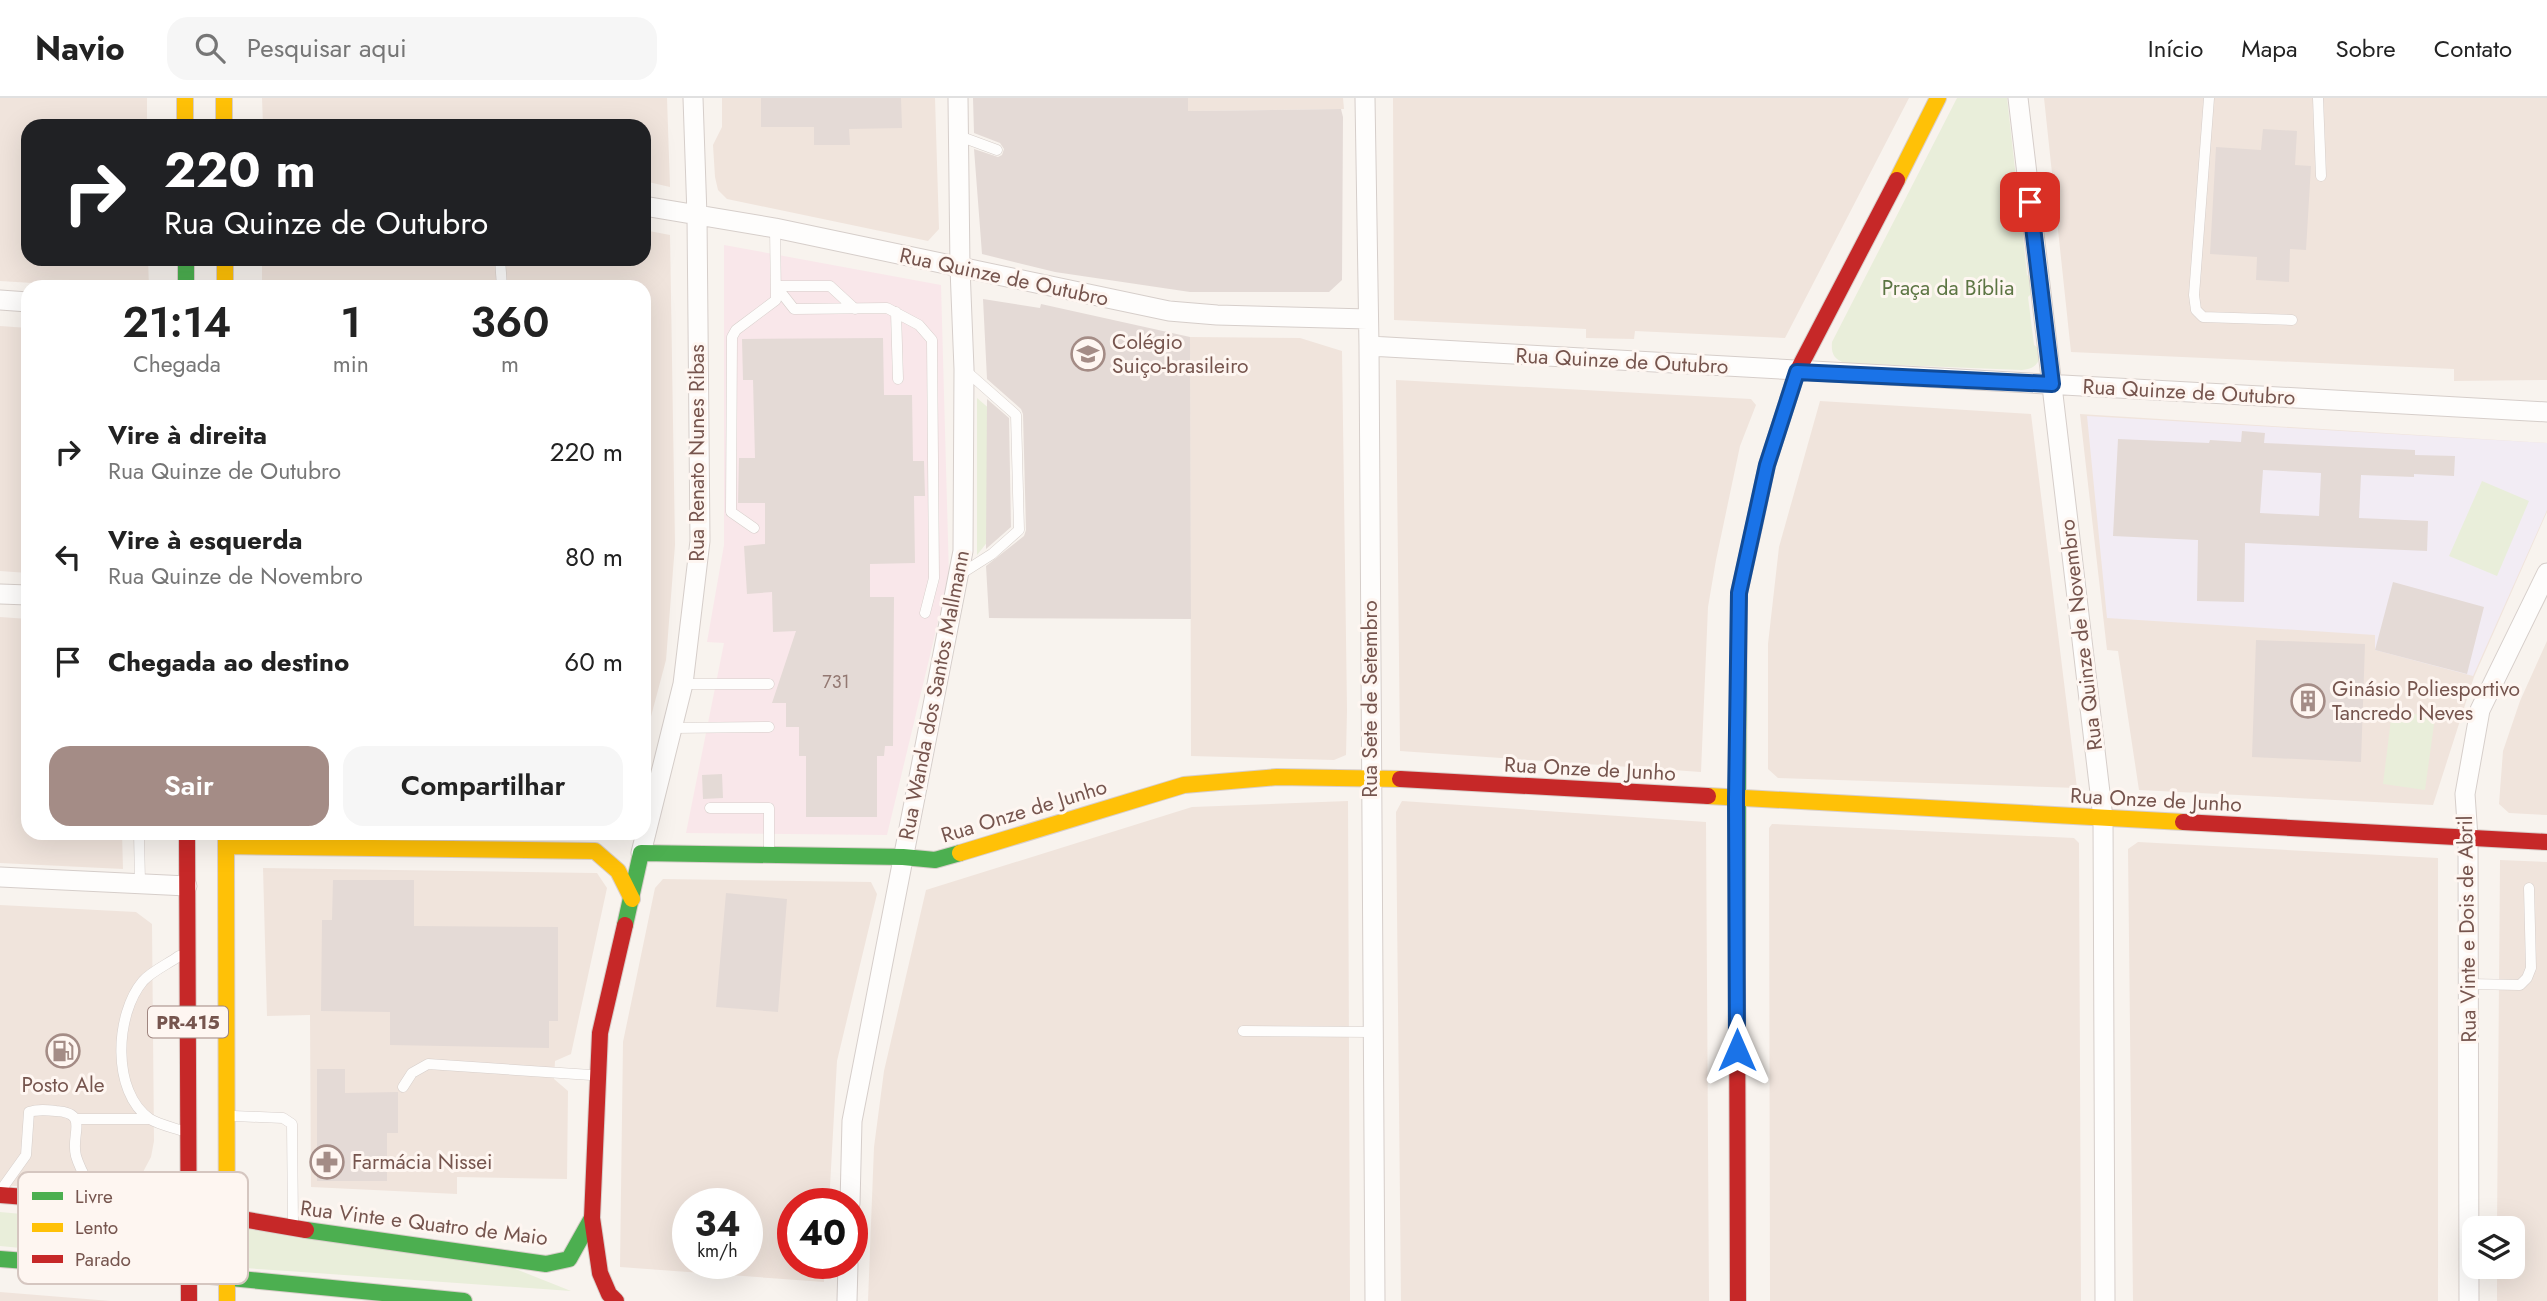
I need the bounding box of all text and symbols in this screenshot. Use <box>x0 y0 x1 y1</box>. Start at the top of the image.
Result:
search box <box>167 17 657 80</box>
text: Navio <box>35 25 125 72</box>
icon: search <box>191 29 229 67</box>
text: Pesquisar aqui <box>247 29 407 67</box>
text: Início <box>2148 31 2203 66</box>
text: Mapa <box>2241 31 2298 66</box>
text: Sobre <box>2336 31 2396 66</box>
text: Contato <box>2434 31 2512 66</box>
text: 220 m <box>164 135 316 205</box>
icon: right <box>49 147 140 238</box>
pin <box>2000 172 2060 232</box>
icon: arrive <box>2011 183 2049 221</box>
text: Rua Quinze de Outubro <box>164 200 488 246</box>
street label: Rua Quinze de Outubro <box>897 240 1111 314</box>
park label: Praça da Bíblia <box>1882 273 2014 303</box>
text: 21:14 <box>123 292 231 353</box>
text: 1 <box>341 292 361 353</box>
text: 360 <box>470 292 549 353</box>
place label: Colégio Suiço-brasileiro <box>1112 327 1249 381</box>
school or university icon: Colégio Suiço-brasileiro <box>1069 335 1107 373</box>
street label: Rua Quinze de Outubro <box>1515 340 1729 382</box>
street label: Rua Renato Nunes Ribas <box>682 344 712 562</box>
text: Chegada <box>133 347 221 381</box>
text: min <box>333 347 369 381</box>
text: m <box>501 347 519 381</box>
street label: Rua Quinze de Outubro <box>2082 371 2296 413</box>
text: Vire à direita <box>108 416 267 454</box>
icon: right <box>49 433 87 471</box>
text: 220 m <box>550 433 623 471</box>
text: Rua Quinze de Outubro <box>108 454 341 488</box>
street label: Rua Quinze de Novembro <box>2052 518 2110 752</box>
text: Vire à esquerda <box>108 521 303 559</box>
icon: left <box>49 538 87 576</box>
text: 80 m <box>565 538 623 576</box>
street label: Rua Wanda dos Santos Mallmann <box>891 547 977 843</box>
text: Rua Quinze de Novembro <box>108 559 363 593</box>
street label: Rua Sete de Setembro <box>1355 600 1385 798</box>
icon: arrive <box>49 643 87 681</box>
text: Chegada ao destino <box>108 643 349 681</box>
text: 60 m <box>564 643 623 681</box>
house number: 731 <box>822 669 850 695</box>
place label: Ginásio Poliesportivo Tancredo Neves <box>2332 674 2520 728</box>
building icon: Ginásio Poliesportivo Tancredo Neves <box>2289 682 2327 720</box>
button: Sair <box>49 746 329 826</box>
button: Compartilhar <box>343 746 623 826</box>
street label: Rua Onze de Junho <box>1503 750 1677 788</box>
street label: Rua Onze de Junho <box>937 772 1111 850</box>
street label: Rua Onze de Junho <box>2069 781 2243 819</box>
street label: Rua Vinte e Dois de Abril <box>2450 815 2484 1043</box>
road number: PR-415 <box>148 1006 228 1038</box>
position arrow <box>1700 1013 1774 1087</box>
fuel station icon: Posto Ale <box>44 1032 82 1070</box>
place label: Posto Ale <box>21 1070 105 1100</box>
pharmacy icon: Farmácia Nissei <box>308 1143 346 1181</box>
place label: Farmácia Nissei <box>352 1147 493 1177</box>
legend <box>18 1172 248 1284</box>
text: Livre <box>75 1183 113 1210</box>
speed limit sign: 40 <box>777 1188 868 1279</box>
street label: Rua Vinte e Quatro de Maio <box>298 1193 550 1253</box>
text: 34 <box>694 1199 741 1249</box>
text: Lento <box>75 1214 118 1241</box>
map controls <box>2462 1216 2525 1279</box>
button: layers <box>2462 1216 2525 1279</box>
text: km/h <box>697 1238 738 1264</box>
text: Parado <box>75 1246 131 1273</box>

